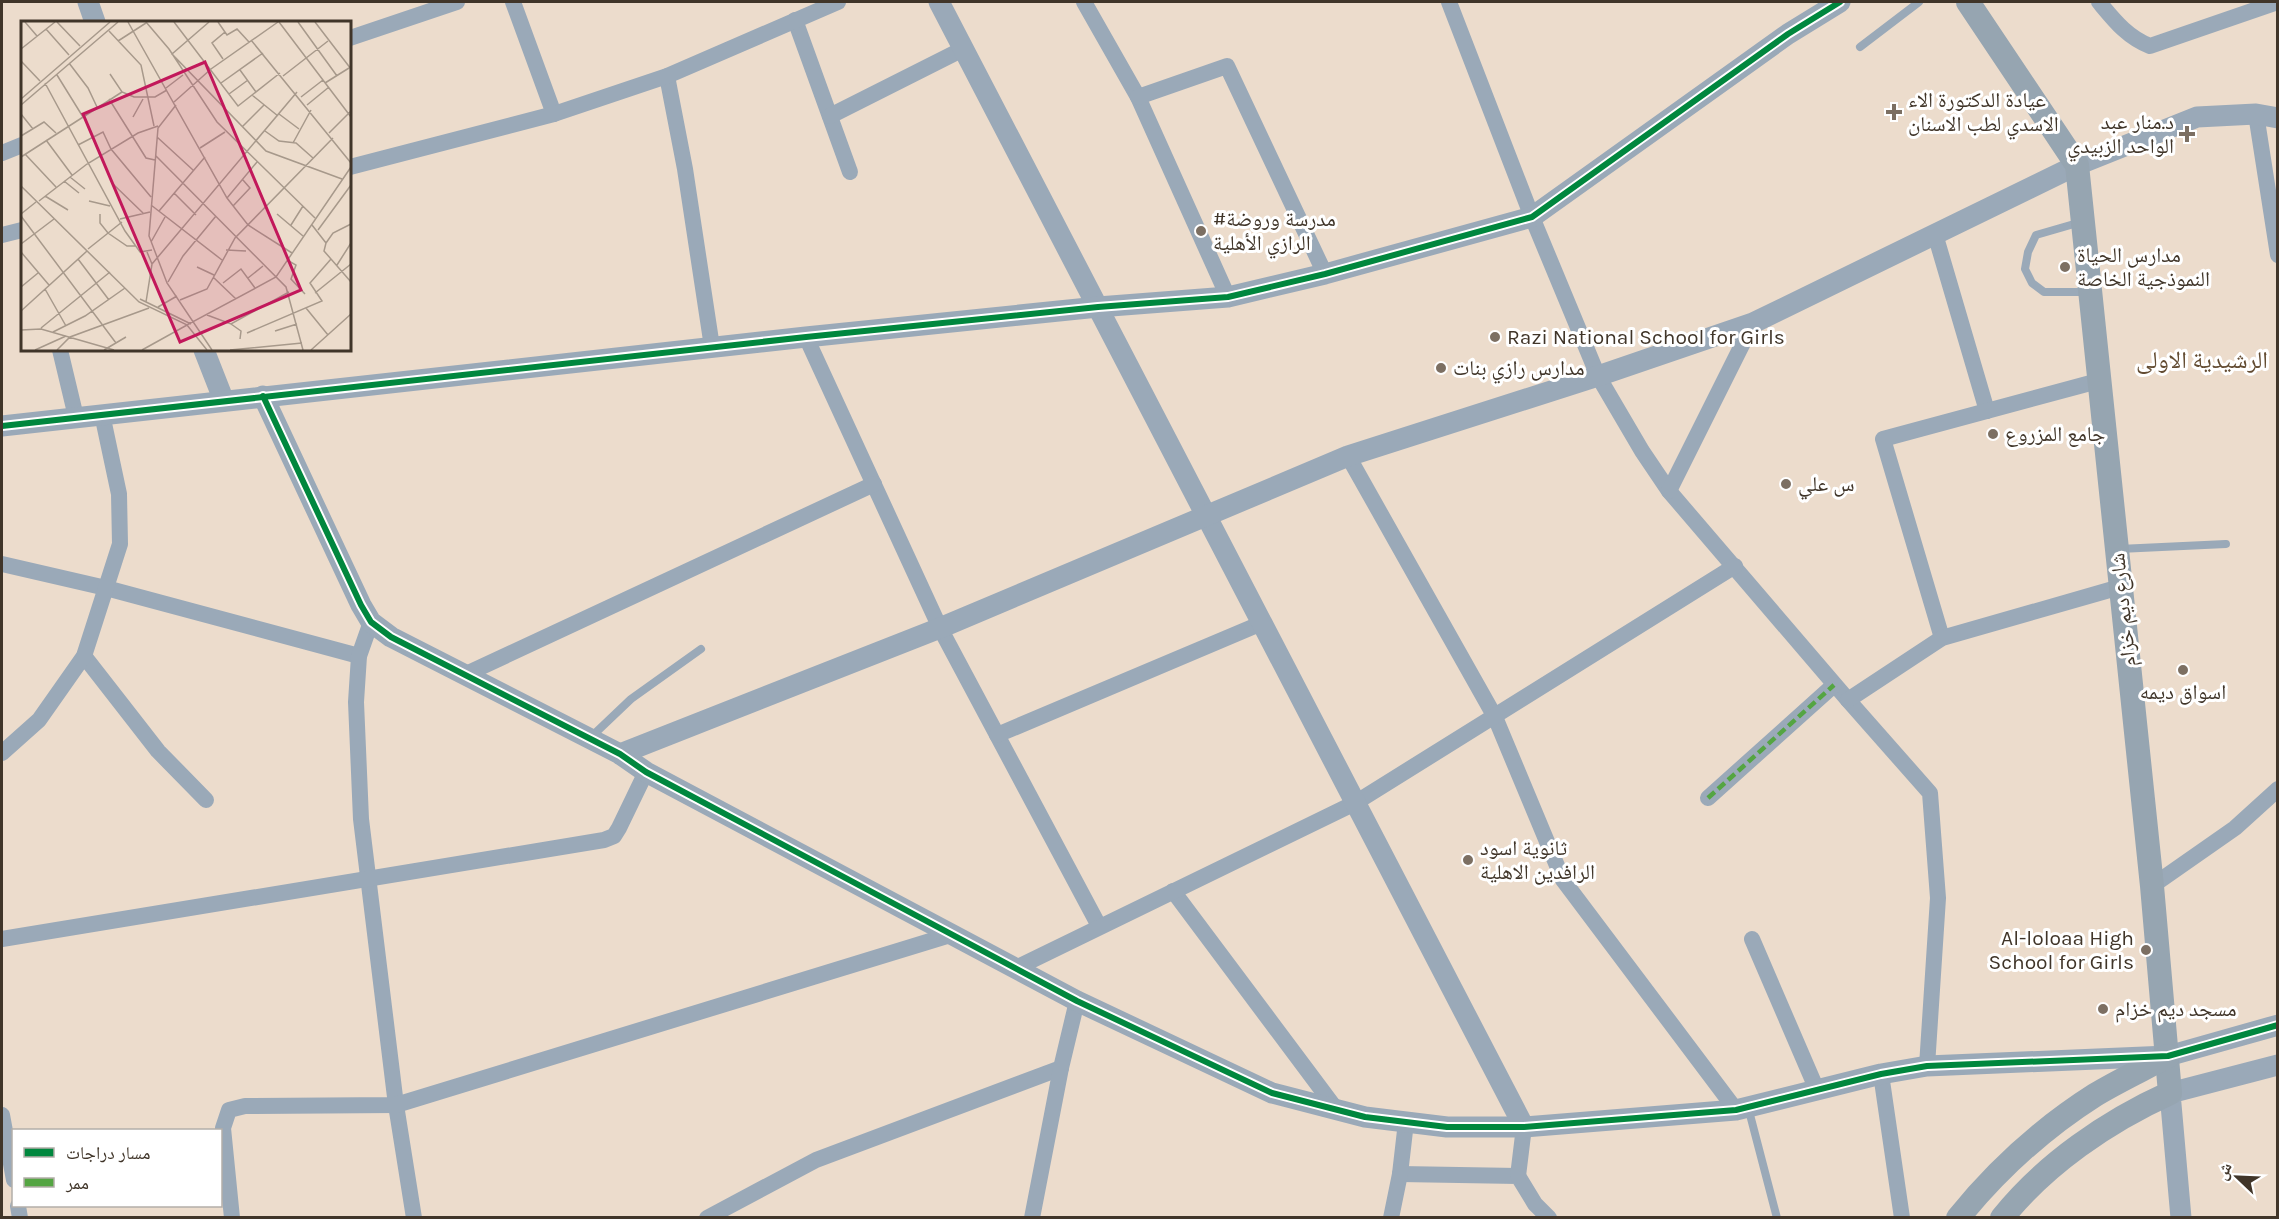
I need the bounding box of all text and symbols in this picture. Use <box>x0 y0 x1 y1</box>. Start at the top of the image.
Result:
inset map <box>21 21 351 351</box>
place label: عيادة الدكتورة الاء الاسدي لطب الاسنان <box>1908 88 2059 140</box>
marker: عيادة الدكتورة الاء الاسدي لطب الاسنان <box>1885 103 1903 121</box>
place label: د.منار عبد الواحد الزبيدي <box>2067 110 2174 162</box>
marker: د.منار عبد الواحد الزبيدي <box>2178 125 2196 143</box>
place label: #مدرسة وروضة الرازي الأهلية <box>1213 207 1336 259</box>
marker: #مدرسة وروضة الرازي الأهلية <box>1194 224 1208 238</box>
place label: مدارس الحياة النموذجية الخاصة <box>2077 243 2210 291</box>
marker: مدارس الحياة النموذجية الخاصة <box>2058 260 2072 274</box>
place label: Razi National School for Girls <box>1507 325 1785 349</box>
marker: Razi National School for Girls <box>1488 330 1502 344</box>
district label: الرشيدية الاولى <box>2136 346 2268 374</box>
place label: مدارس رازي بنات <box>1453 356 1585 384</box>
marker: مدارس رازي بنات <box>1434 361 1448 375</box>
place label: جامع المزروع <box>2005 422 2105 447</box>
marker: جامع المزروع <box>1986 427 2000 441</box>
place label: س علي <box>1798 472 1854 500</box>
marker: س علي <box>1779 477 1793 491</box>
street label: شارع ديم خزام <box>2105 552 2143 668</box>
marker: اسواق ديمه <box>2176 663 2190 677</box>
place label: اسواق ديمه <box>2140 680 2226 705</box>
place label: ثانوية اسود الرافدين الاهلية <box>1480 836 1595 885</box>
marker: ثانوية اسود الرافدين الاهلية <box>1461 853 1475 867</box>
place label: Al-loloaa High School for Girls <box>1988 926 2134 974</box>
marker: Al-loloaa High School for Girls <box>2139 943 2153 957</box>
place label: مسجد ديم خزام <box>2115 997 2237 1023</box>
marker: مسجد ديم خزام <box>2096 1002 2110 1016</box>
legend <box>12 1129 222 1207</box>
text: مسار دراجات <box>66 1142 151 1164</box>
north arrow <box>2207 1147 2267 1207</box>
text: ش <box>2212 1160 2236 1183</box>
text: ممر <box>65 1172 89 1194</box>

